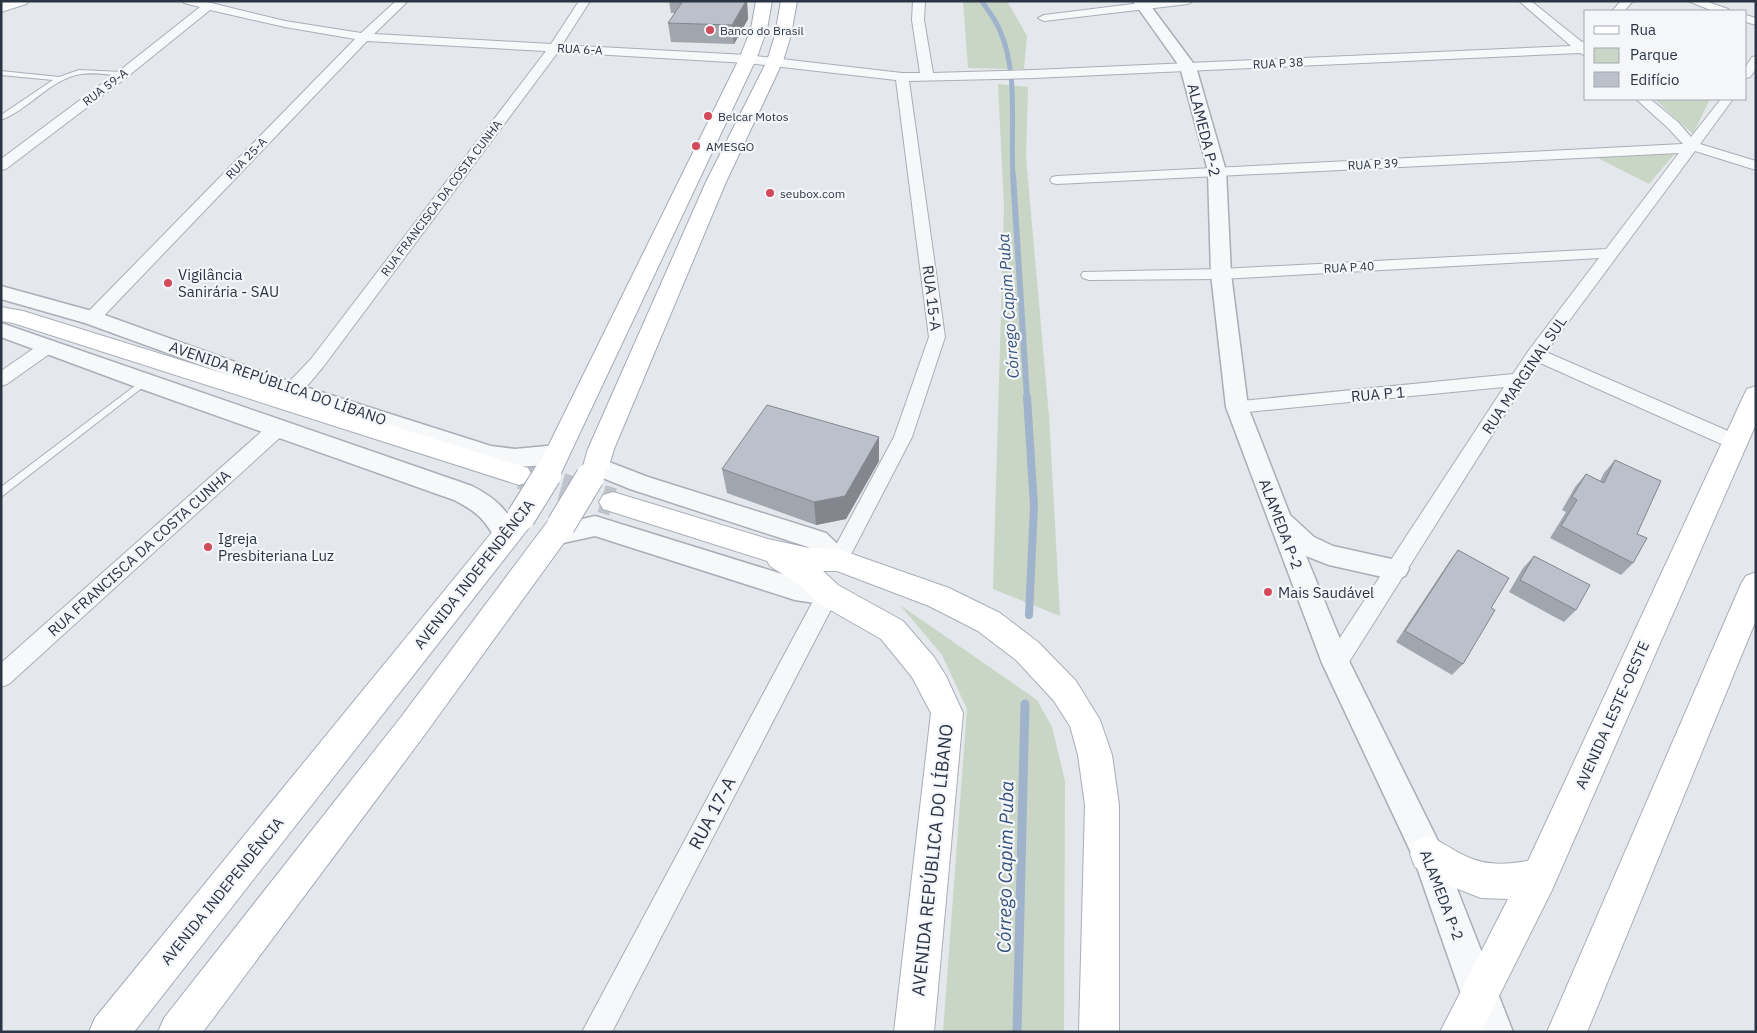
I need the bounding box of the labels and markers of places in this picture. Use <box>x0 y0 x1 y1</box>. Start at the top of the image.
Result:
place label: Banco do Brasil <box>720 23 804 38</box>
marker: Banco do Brasil <box>704 24 716 36</box>
place label: Belcar Motos <box>718 109 789 124</box>
marker: Belcar Motos <box>702 110 714 122</box>
place label: AMESGO <box>706 139 754 154</box>
marker: AMESGO <box>690 140 702 152</box>
place label: seubox.com <box>780 186 845 201</box>
marker: seubox.com <box>764 187 776 199</box>
place label: Vigilância Sanirária - SAU <box>178 265 279 301</box>
marker: Vigilância Sanirária - SAU <box>162 277 174 289</box>
place label: Igreja Presbiteriana Luz <box>218 529 334 565</box>
marker: Igreja Presbiteriana Luz <box>202 541 214 553</box>
place label: Mais Saudável <box>1278 583 1374 602</box>
marker: Mais Saudável <box>1262 586 1274 598</box>

